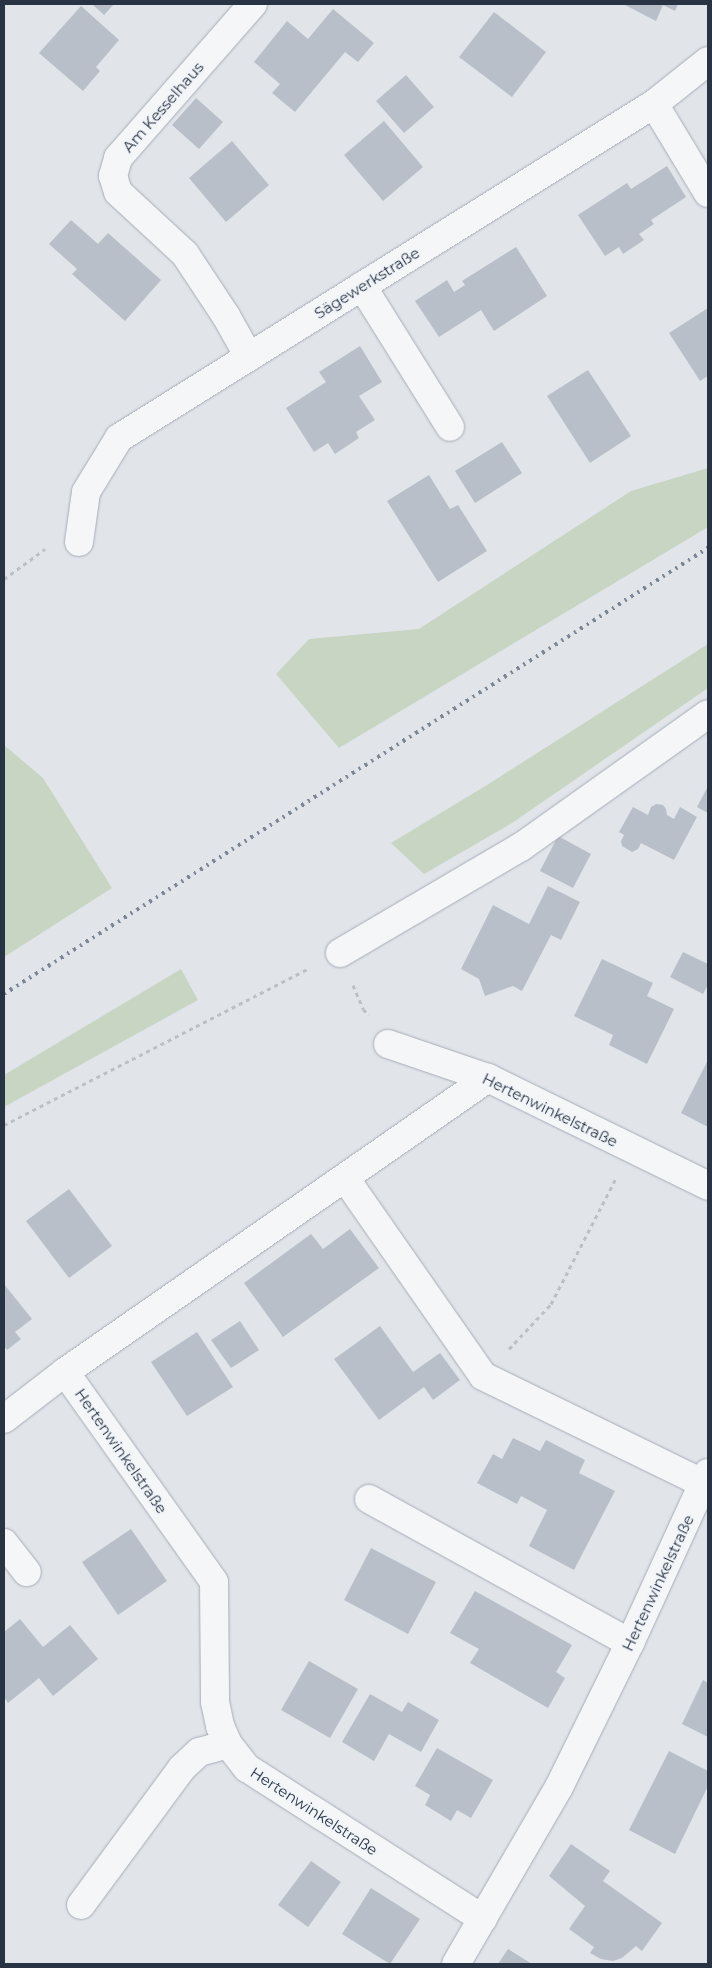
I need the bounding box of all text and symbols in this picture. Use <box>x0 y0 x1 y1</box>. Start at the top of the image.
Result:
street label: Am Kesselhaus <box>119 58 207 156</box>
street label: Sägewerkstraße <box>311 243 423 323</box>
street label: Hertenwinkelstraße <box>479 1069 621 1151</box>
street label: Hertenwinkelstraße <box>71 1385 171 1517</box>
street label: Hertenwinkelstraße <box>619 1512 697 1654</box>
street label: Hertenwinkelstraße <box>247 1763 381 1859</box>

